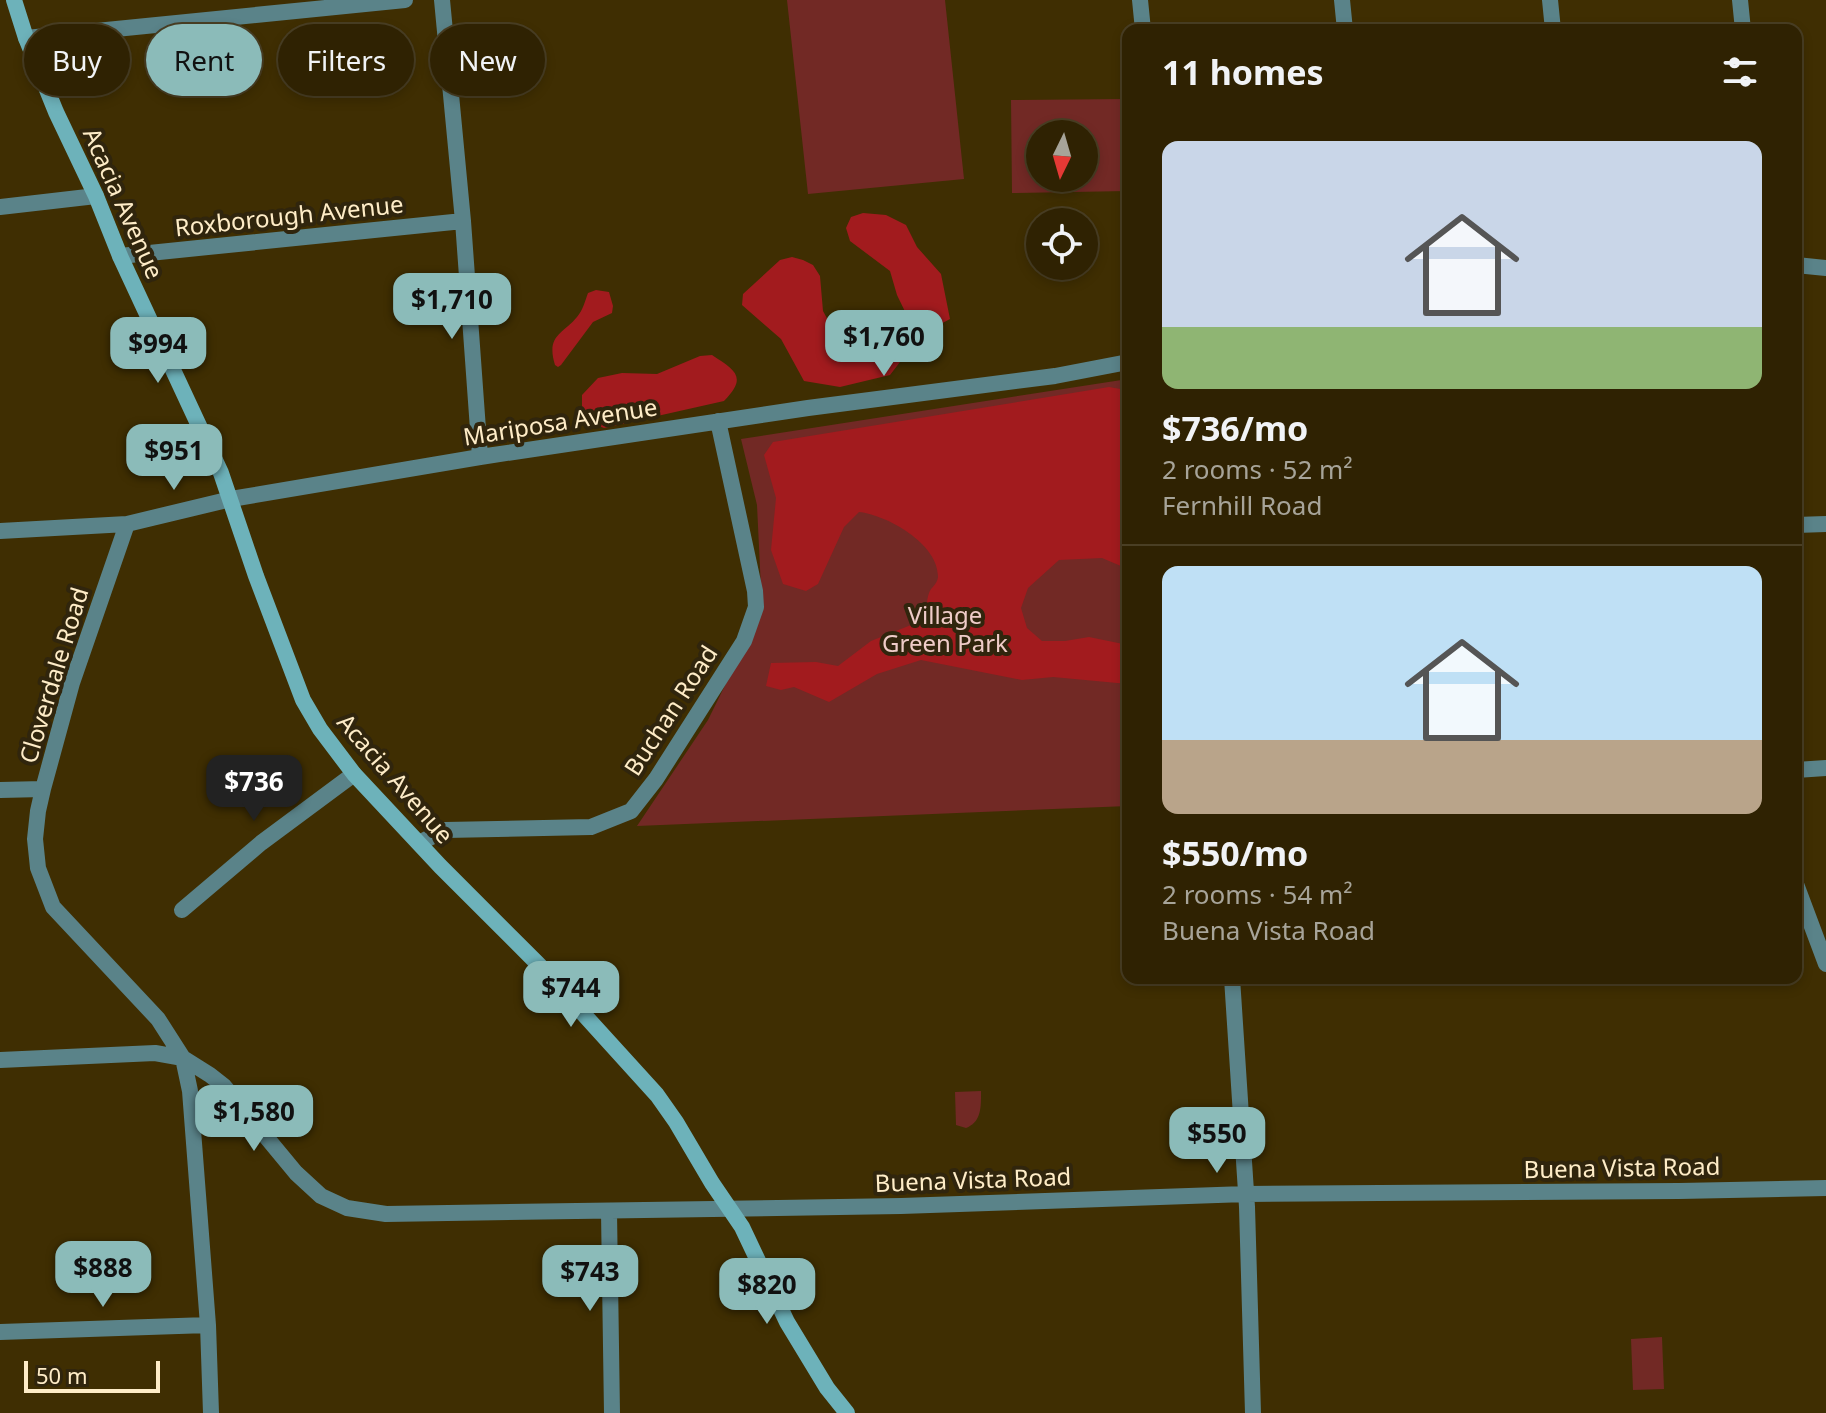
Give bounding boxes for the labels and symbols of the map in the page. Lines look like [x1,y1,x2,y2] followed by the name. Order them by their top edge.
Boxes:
[1026,120,1098,192] north arrow
[76,122,172,284] street label: Acacia Avenue
[173,187,405,243] street label: Roxborough Avenue
[387,273,517,341] pin: $1,710
[819,310,949,378] pin: $1,760
[111,317,205,385] pin: $994
[461,389,659,453] street label: Mariposa Avenue
[127,424,221,492] pin: $951
[11,583,95,767] street label: Cloverdale Road
[882,598,1008,659] park label: Village Green Park
[616,639,724,781] street label: Buchan Road
[330,706,462,850] street label: Acacia Avenue
[207,755,301,823] pin: $736
[524,961,618,1029] pin: $744
[189,1085,319,1153] pin: $1,580
[1170,1107,1264,1175] pin: $550
[1523,1149,1721,1185] street label: Buena Vista Road
[874,1159,1072,1199] street label: Buena Vista Road
[56,1241,150,1309] pin: $888
[543,1245,637,1313] pin: $743
[720,1258,814,1326] pin: $820
[24,1357,160,1393] scale bar

